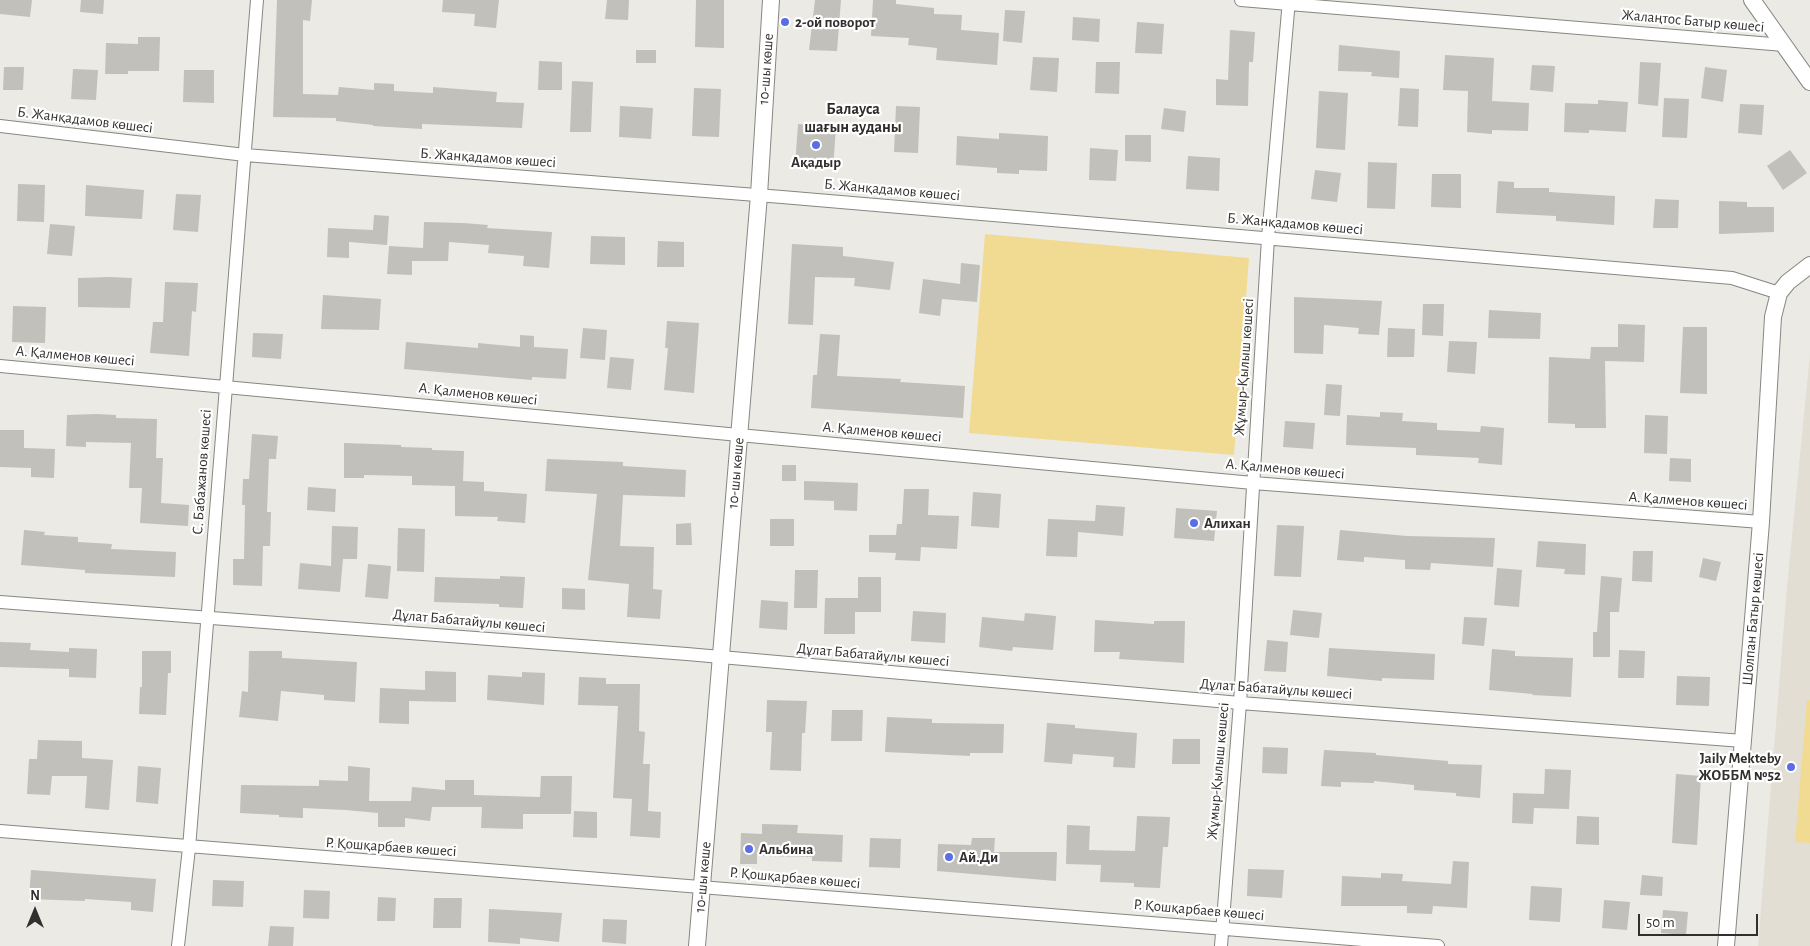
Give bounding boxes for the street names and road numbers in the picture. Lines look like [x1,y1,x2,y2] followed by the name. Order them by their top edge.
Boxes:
[1621,6,1765,36] street label: Жалаңтос Батыр көшесі
[755,33,777,105] street label: 10-шы көше
[16,103,154,137] street label: Б. Жанқадамов көшесі
[419,144,557,172] street label: Б. Жанқадамов көшесі
[823,175,961,205] street label: Б. Жанқадамов көшесі
[1226,209,1364,239] street label: Б. Жанқадамов көшесі
[1230,298,1258,436] street label: Жұмыр-Қылыш көшесі
[15,342,135,370] street label: А. Қалменов көшесі
[418,379,538,409] street label: А. Қалменов көшесі
[189,409,215,535] street label: С. Бабажанов көшесі
[822,418,942,446] street label: А. Қалменов көшесі
[724,437,748,509] street label: 10-шы көше
[1225,455,1345,483] street label: А. Қалменов көшесі
[1628,488,1748,514] street label: А. Қалменов көшесі
[1738,552,1768,686] street label: Шолпан Батыр көшесі
[392,605,546,637] street label: Дұлат Бабатайұлы көшесі
[796,639,950,671] street label: Дұлат Бабатайұлы көшесі
[1199,675,1353,703] street label: Дұлат Бабатайұлы көшесі
[1203,702,1233,840] street label: Жұмыр-Қылыш көшесі
[325,833,457,861] street label: Р. Қошқарбаев көшесі
[691,841,715,913] street label: 10-шы көше
[729,863,861,893] street label: Р. Қошқарбаев көшесі
[1133,895,1265,925] street label: Р. Қошқарбаев көшесі

